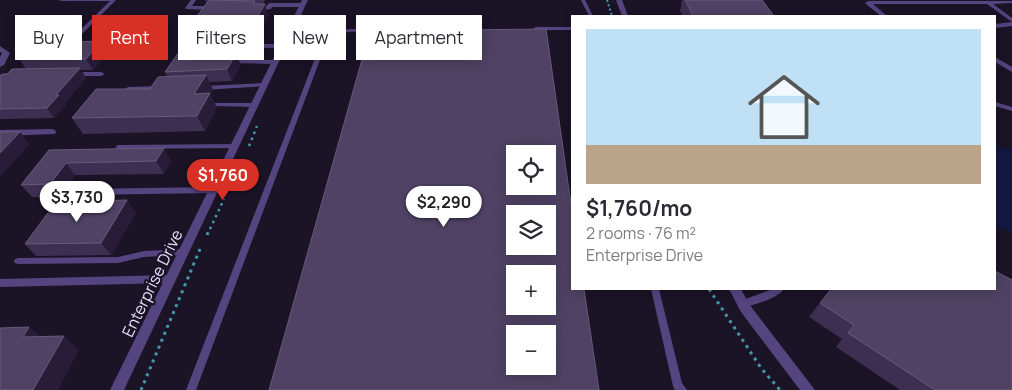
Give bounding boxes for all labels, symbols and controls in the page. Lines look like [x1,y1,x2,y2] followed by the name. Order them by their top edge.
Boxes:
[15,15,82,60] chip: Buy
[92,15,168,60] chip: Rent
[178,15,264,60] chip: Filters
[274,15,346,60] chip: New
[356,15,482,60] chip: Apartment
[739,62,829,152] icon: home
[506,145,556,375] map controls
[506,145,556,195] button: locate
[182,158,264,201] pin: $1,760
[198,164,248,186] text: $1,760
[36,180,118,223] pin: $3,730
[51,186,103,208] text: $3,730
[403,186,485,228] pin: $2,290
[417,191,471,213] text: $2,290
[586,194,692,222] text: $1,760/mo
[506,205,556,255] button: layers
[586,222,696,244] text: 2 rooms · 76 m²
[116,226,188,340] street label: Enterprise Drive
[586,244,703,266] text: Enterprise Drive
[506,265,556,315] button: +
[506,325,556,375] button: −

